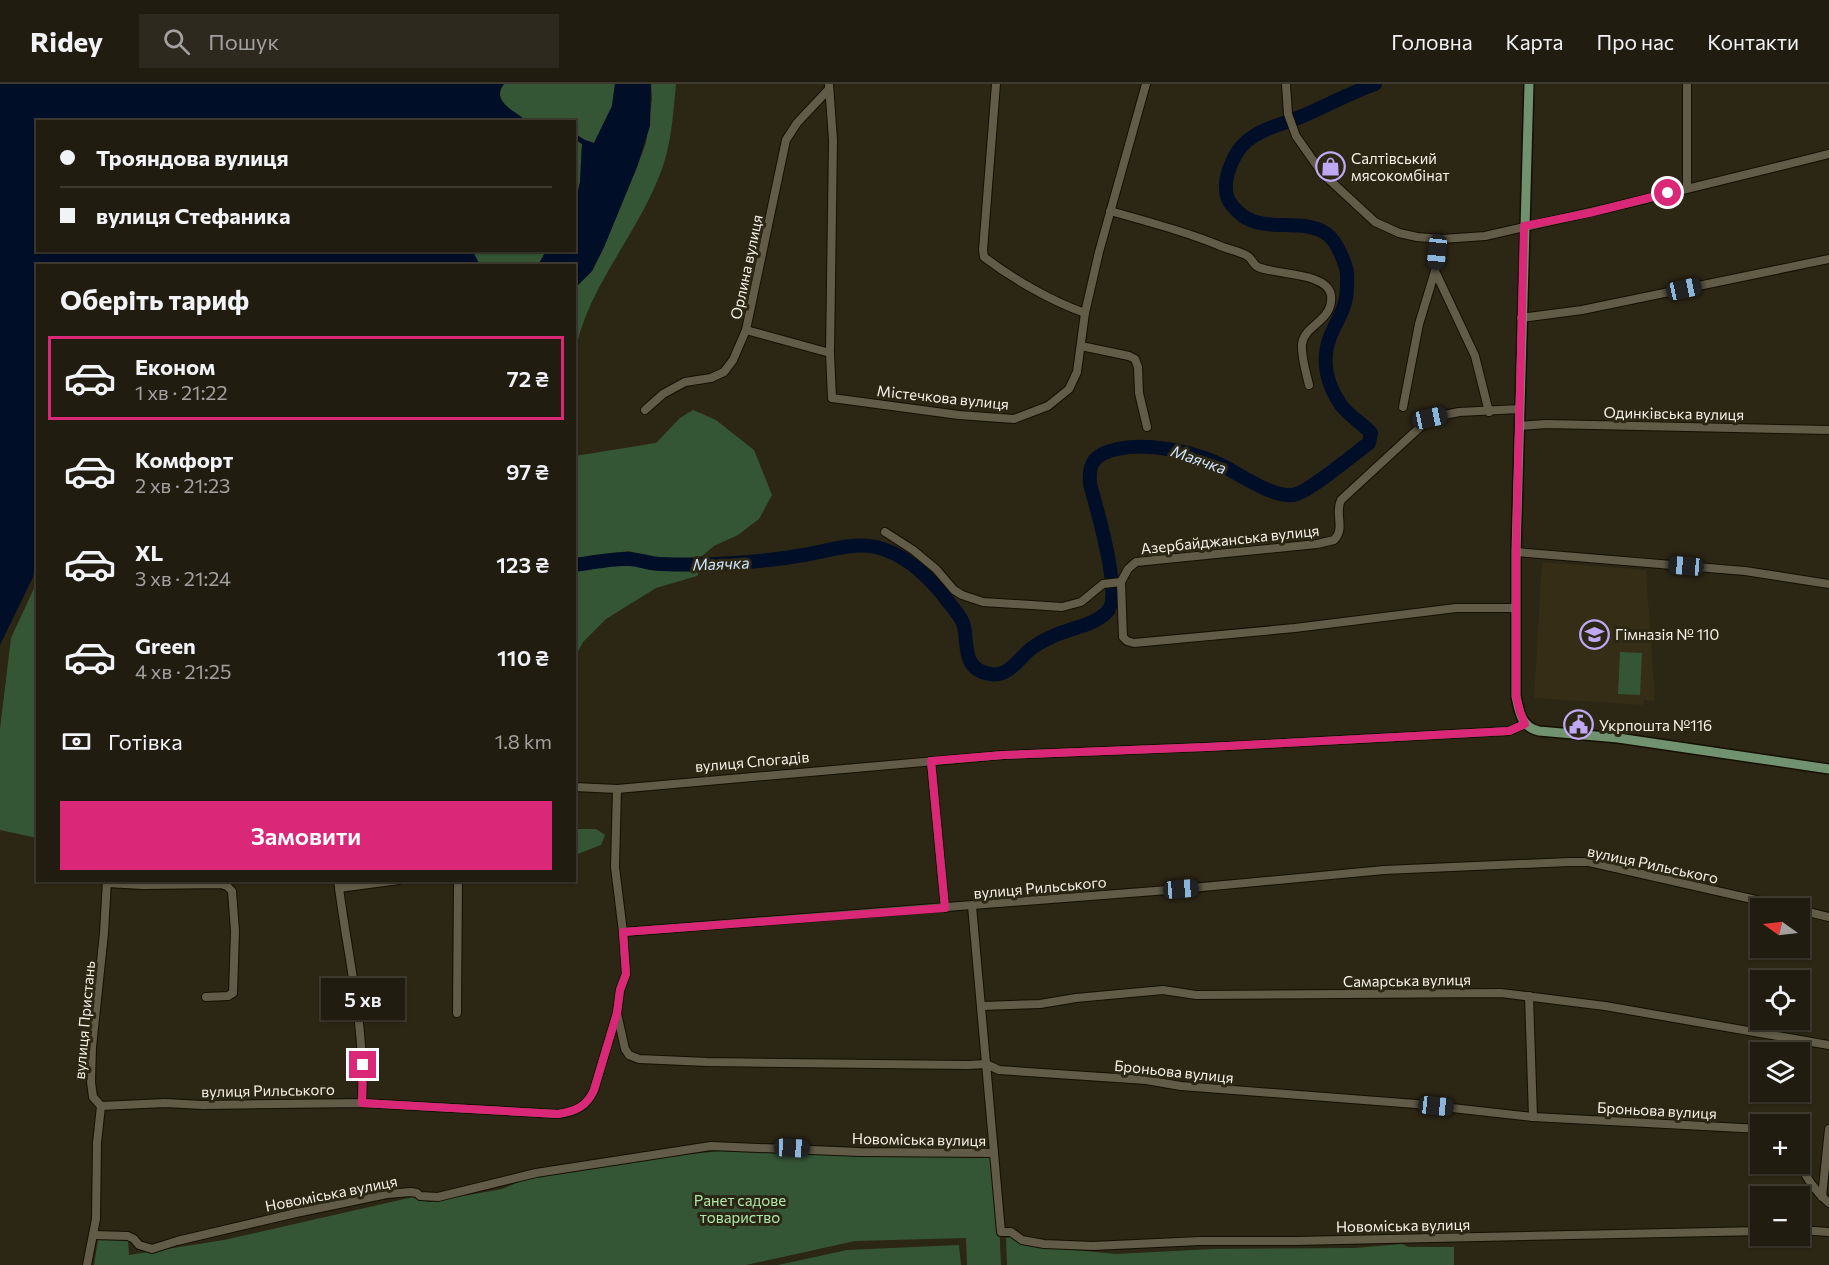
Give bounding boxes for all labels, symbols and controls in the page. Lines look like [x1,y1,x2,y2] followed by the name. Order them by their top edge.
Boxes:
[139,14,559,68] search box
[30,24,103,58] text: Ridey
[160,25,193,58] icon: search
[208,28,279,55] text: Пошук
[1391,29,1473,54] text: Головна
[1506,29,1563,54] text: Карта
[1596,29,1674,54] text: Про нас
[1707,29,1799,54] text: Контакти
[96,144,289,171] text: Трояндова вулиця
[1351,149,1450,184] place label: Салтівський мясокомбінат
[1314,151,1346,183] shop icon: Салтівський мясокомбінат
[1654,179,1681,206] route start
[96,202,290,229] text: вулиця Стефаника
[726,213,766,321] street label: Орлина вулиця
[1426,233,1448,271] car
[1665,276,1703,302] car
[60,283,249,316] text: Оберіть тариф
[63,351,117,405] icon: car
[135,353,215,380] text: Економ
[507,365,549,392] text: 72 ₴
[135,380,228,404] text: 1 хв · 21:22
[876,381,1010,413] street label: Містечкова вулиця
[1604,403,1744,423] street label: Одинківська вулиця
[1411,405,1449,431] car
[1169,441,1229,477] water label: Маячка
[63,444,117,498] icon: car
[135,446,233,473] text: Комфорт
[506,458,549,485] text: 97 ₴
[135,473,230,497] text: 2 хв · 21:23
[1140,521,1320,557] street label: Азербайджанська вулиця
[63,537,117,591] icon: car
[135,539,163,566] text: XL
[496,551,549,578] text: 123 ₴
[692,553,750,573] water label: Маячка
[1667,555,1705,577] car
[135,566,231,590] text: 3 хв · 21:24
[1578,618,1610,650] school or university icon: Гімназія № 110
[1615,625,1719,643] place label: Гімназія № 110
[63,630,117,684] icon: car
[135,632,196,659] text: Green
[497,644,549,671] text: 110 ₴
[135,659,231,683] text: 4 хв · 21:25
[1562,709,1594,741] public building icon: Укрпошта №116
[1599,716,1712,734] place label: Укрпошта №116
[60,725,93,758] icon: cash
[108,728,183,755] text: Готівка
[495,729,552,753] text: 1.8 km
[694,747,810,775] street label: вулиця Спогадів
[60,801,552,870] button: Замовити
[1586,841,1720,887] street label: вулиця Рильського
[973,872,1107,902] street label: вулиця Рильського
[1162,878,1200,900] car
[1750,898,1810,958] north arrow
[1750,898,1810,1246] map controls
[70,960,98,1080] street label: вулиця Пристань
[1343,970,1471,990] street label: Самарська вулиця
[1750,970,1810,1030] button: locate
[321,978,405,1020] callout: 5 хв
[344,987,382,1011] text: 5 хв
[1750,1042,1810,1102] button: layers
[349,1051,376,1078] route end
[1113,1056,1235,1086] street label: Броньова вулиця
[201,1080,335,1100] street label: вулиця Рильського
[1417,1095,1455,1117] car
[1597,1098,1717,1122] street label: Броньова вулиця
[1750,1114,1810,1174] button: +
[852,1129,986,1149] street label: Новоміська вулиця
[774,1138,810,1158] car
[263,1171,399,1215] street label: Новоміська вулиця
[1750,1186,1810,1246] button: −
[694,1191,786,1226] park label: Ранет садове товариство
[1336,1215,1470,1235] street label: Новоміська вулиця

